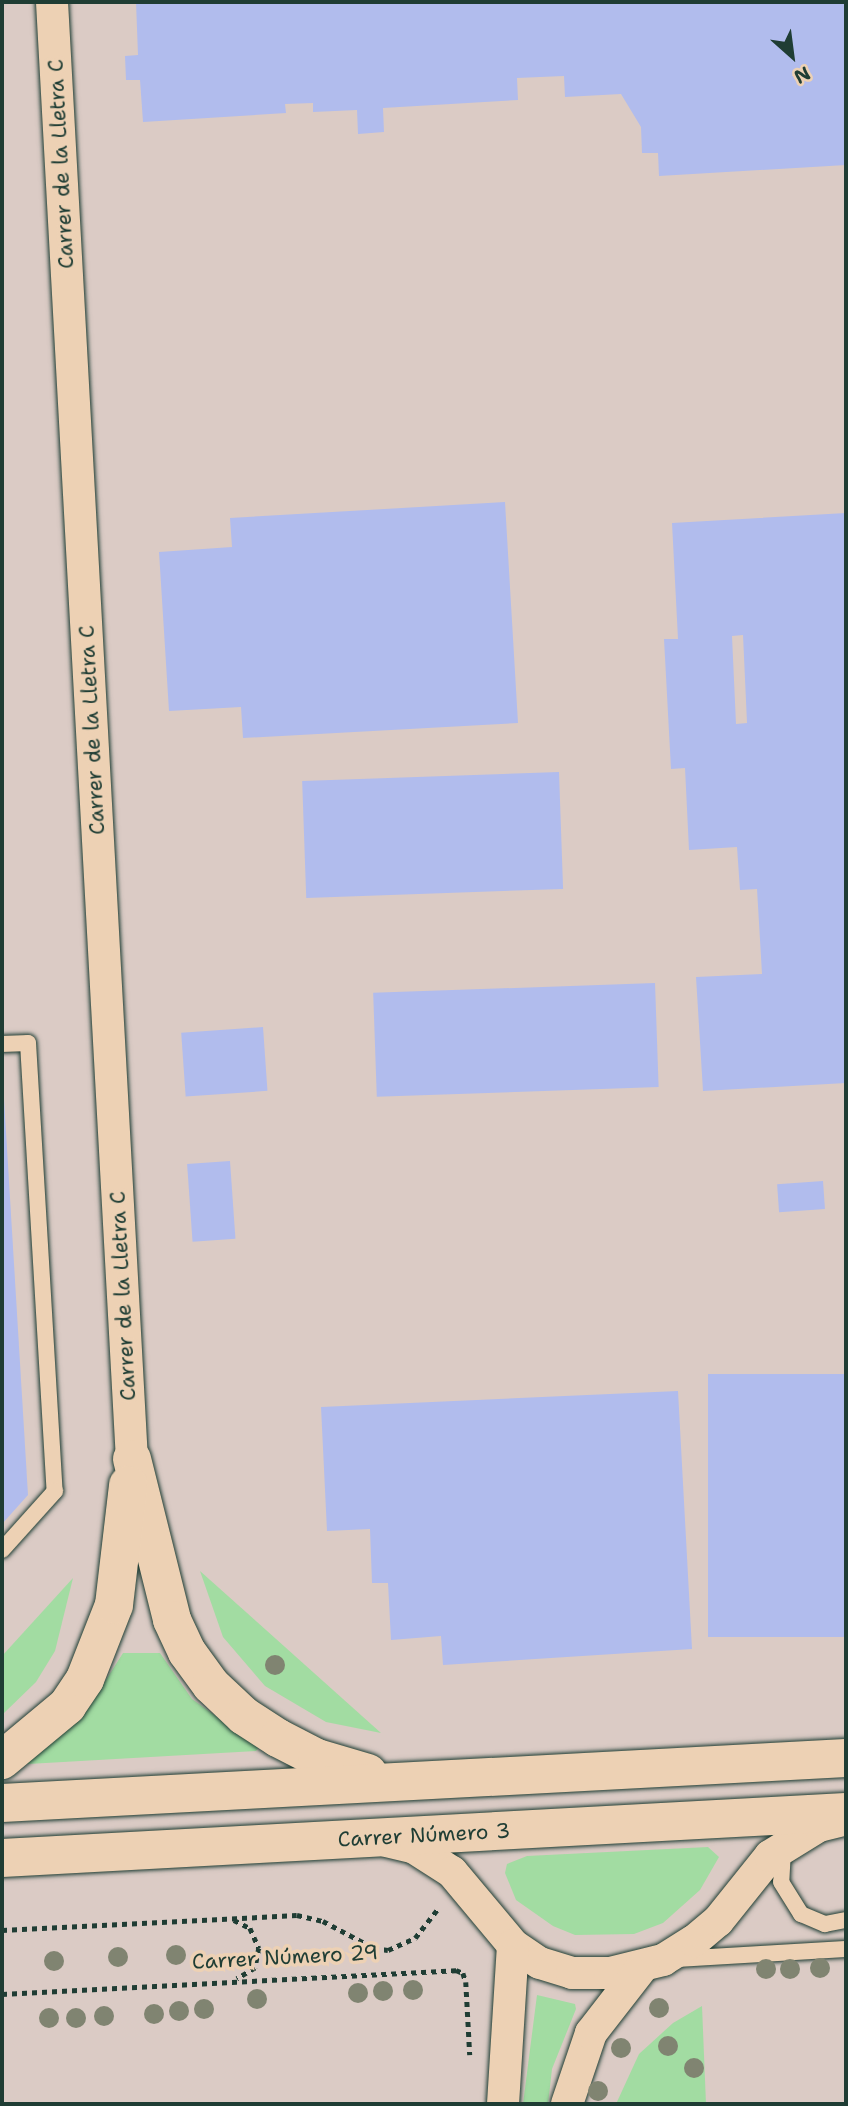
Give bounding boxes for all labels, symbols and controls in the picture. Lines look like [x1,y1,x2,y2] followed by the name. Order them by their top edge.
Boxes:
[757,21,827,91] north arrow
[43,59,79,269] street label: Carrer de la Lletra C
[790,60,815,90] text: N
[74,625,110,835] street label: Carrer de la Lletra C
[105,1191,141,1401] street label: Carrer de la Lletra C
[337,1818,511,1852] street label: Carrer Número 3
[191,1940,379,1974] street label: Carrer Número 29

